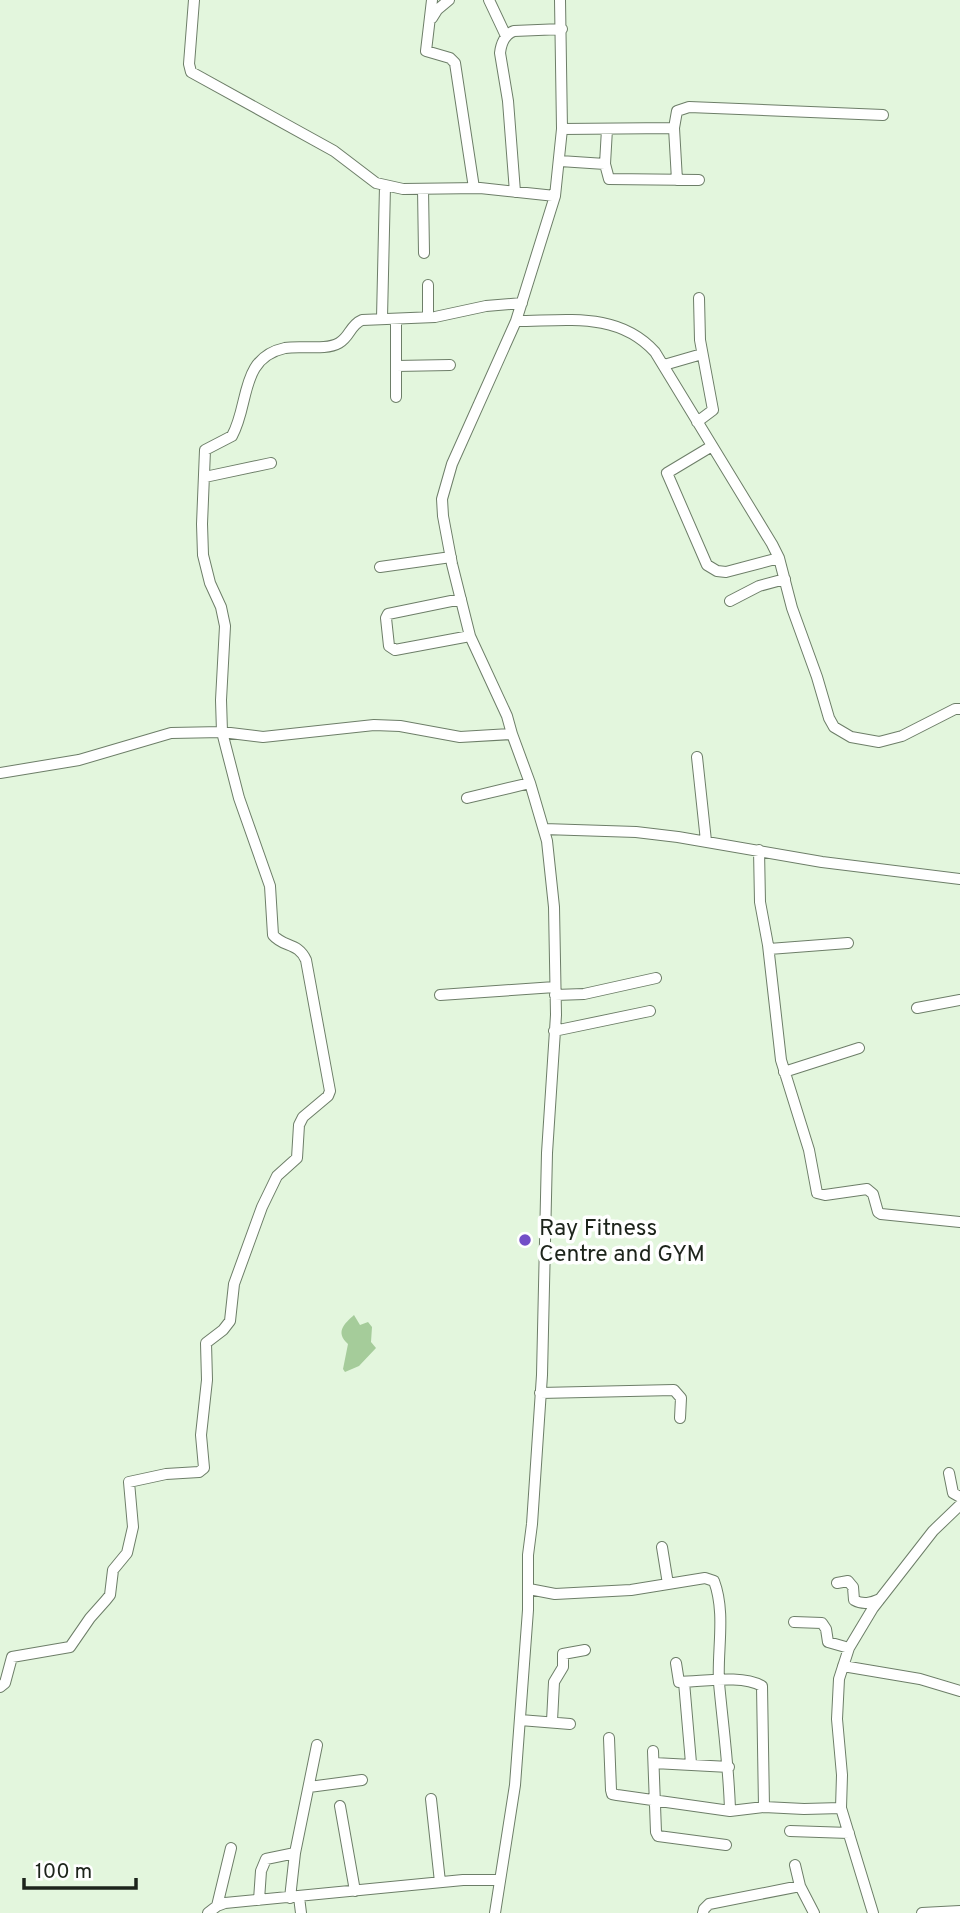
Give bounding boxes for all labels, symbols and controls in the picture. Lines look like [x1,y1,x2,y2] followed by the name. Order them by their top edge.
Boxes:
[539,1215,705,1270] place label: Ray Fitness Centre and GYM
[517,1232,533,1248] marker: Ray Fitness Centre and GYM
[24,1846,136,1890] scale bar
[35,1859,92,1886] text: 100 m

